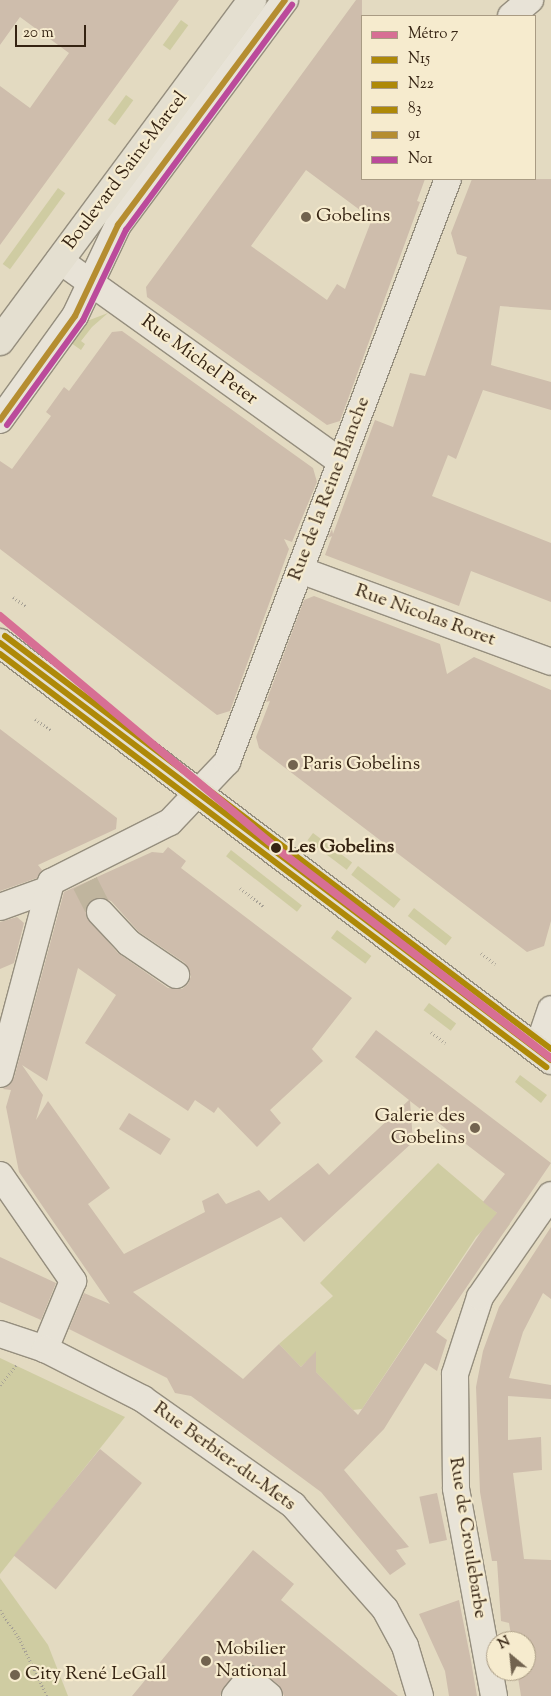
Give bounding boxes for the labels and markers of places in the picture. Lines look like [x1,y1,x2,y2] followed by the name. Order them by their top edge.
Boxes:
[316,206,390,228] place label: Gobelins
[300,211,312,223] marker: Gobelins
[303,754,420,776] place label: Paris Gobelins
[287,759,299,771] marker: Paris Gobelins
[288,837,394,859] place label: Les Gobelins
[267,839,285,857] marker: Les Gobelins
[375,1106,465,1150] place label: Galerie des Gobelins
[469,1122,481,1134] marker: Galerie des Gobelins
[216,1639,287,1683] place label: Mobilier National
[200,1655,212,1667] marker: Mobilier National
[25,1664,166,1686] place label: City René LeGall
[9,1669,21,1681] marker: City René LeGall

